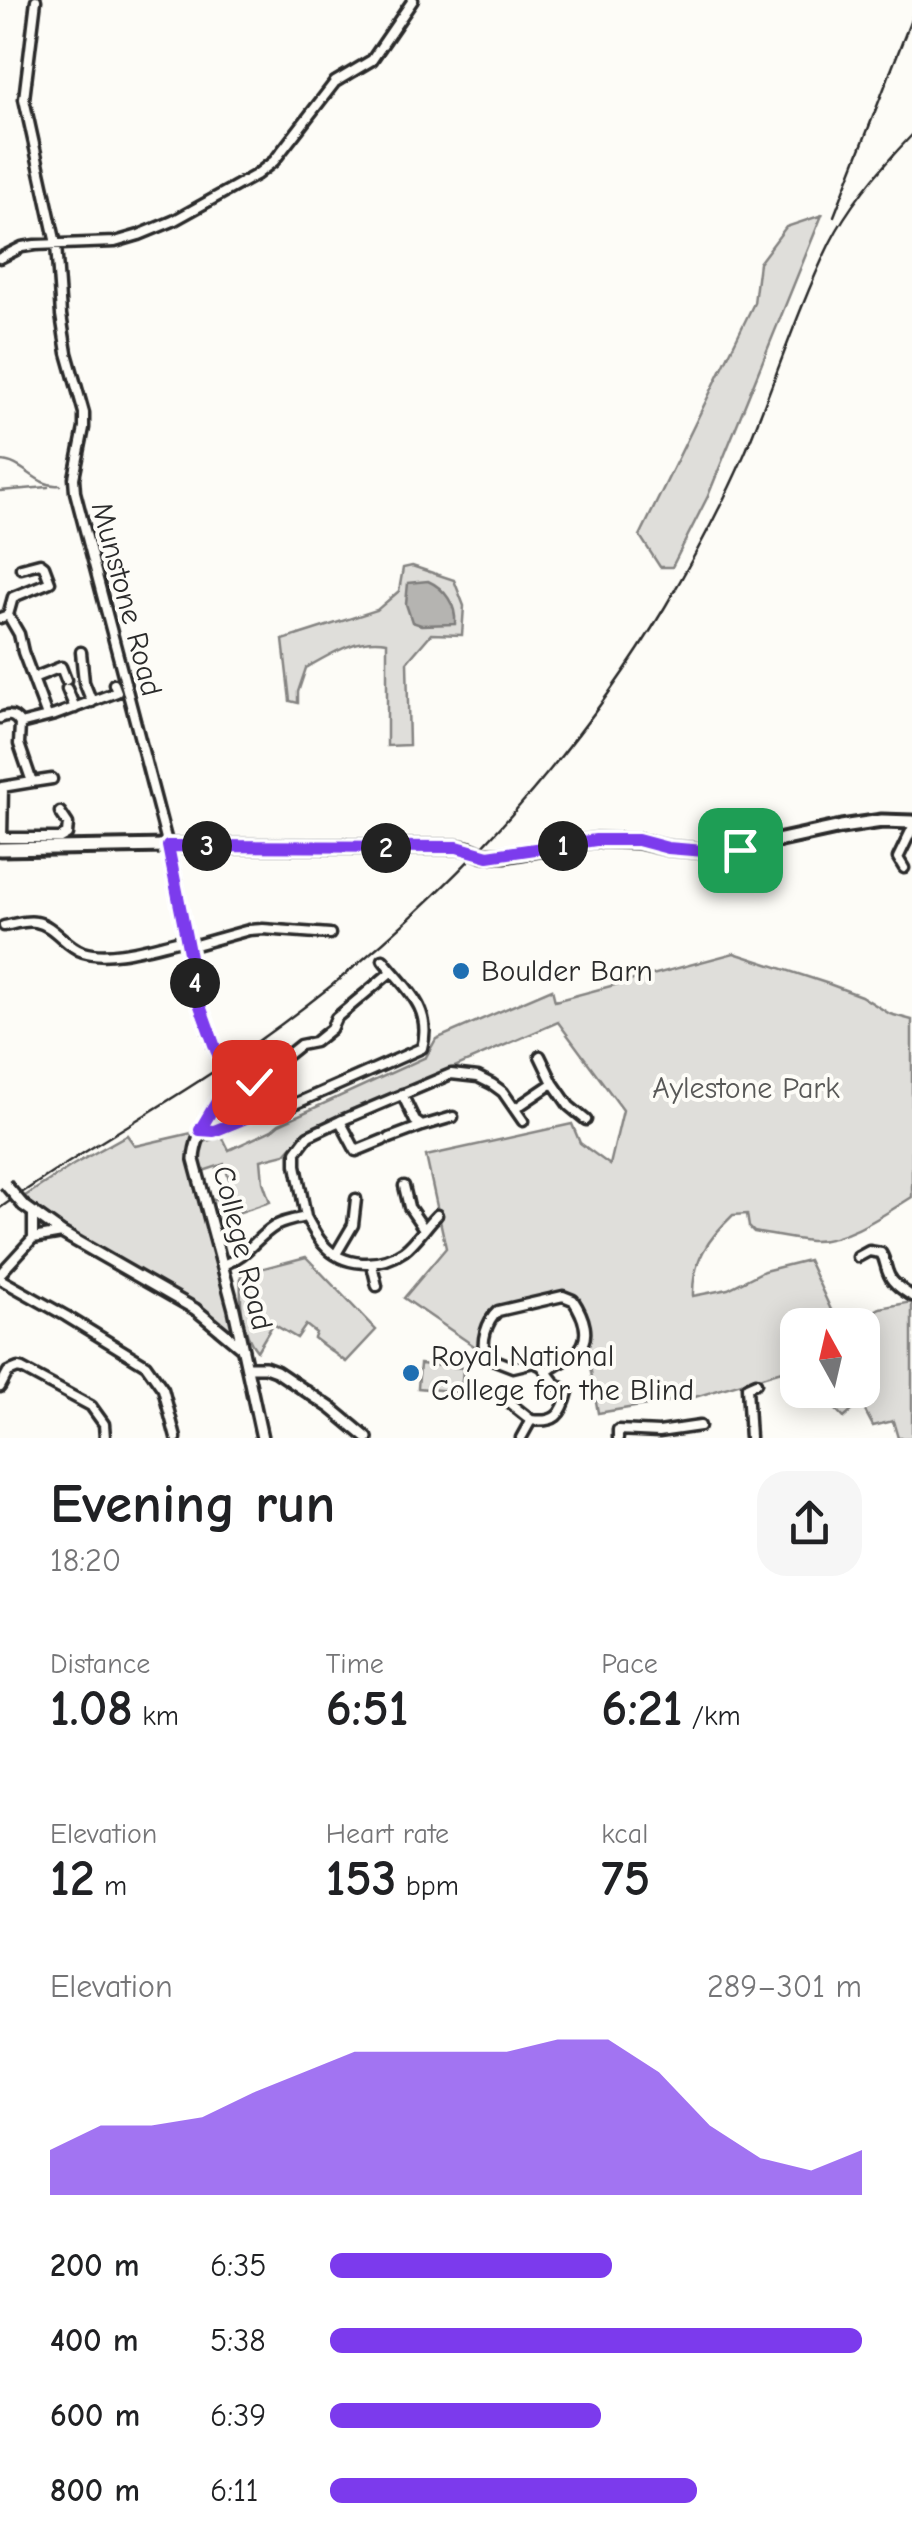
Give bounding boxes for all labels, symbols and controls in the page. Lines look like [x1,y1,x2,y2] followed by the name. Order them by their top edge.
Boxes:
[84,498,169,700] street label: Munstone Road
[698,808,783,893] pin
[182,821,232,871] pin: 3
[538,821,588,871] pin: 1
[361,823,411,873] pin: 2
[713,823,768,878] icon: arrive
[200,830,214,862] text: 3
[557,830,569,862] text: 1
[379,832,393,864] text: 2
[481,954,653,989] place label: Boulder Barn
[170,958,220,1008] pin: 4
[450,960,472,982] marker: Boulder Barn
[188,967,202,999] text: 4
[212,1040,297,1125] pin
[227,1055,282,1110] icon: check
[652,1071,840,1106] park label: Aylestone Park
[205,1162,280,1334] street label: College Road
[780,1308,880,1408] north arrow
[780,1308,880,1408] map controls
[431,1339,694,1408] place label: Royal National College for the Blind
[400,1362,422,1384] marker: Royal National College for the Blind
[757,1471,862,1576] button: share
[50,1472,335,1536] text: Evening run
[50,1542,121,1579] text: 18:20
[50,1648,150,1680] text: Distance
[326,1648,384,1680] text: Time
[601,1648,658,1680] text: Pace
[50,1680,133,1738] text: 1.08
[326,1680,408,1738] text: 6:51
[601,1680,682,1738] text: 6:21
[133,1700,179,1732] text: km
[682,1700,741,1732] text: /km
[50,1818,157,1850] text: Elevation
[326,1818,449,1850] text: Heart rate
[601,1818,648,1850] text: kcal
[50,1850,95,1908] text: 12
[326,1850,397,1908] text: 153
[601,1850,650,1908] text: 75
[95,1870,127,1902] text: m
[397,1870,459,1902] text: bpm
[50,1968,173,2005] text: Elevation
[707,1968,862,2005] text: 289–301 m
[50,2247,139,2284] text: 200 m
[210,2247,267,2284] text: 6:35
[50,2322,138,2359] text: 400 m
[210,2322,266,2359] text: 5:38
[50,2397,140,2434] text: 600 m
[210,2397,266,2434] text: 6:39
[50,2472,140,2509] text: 800 m
[210,2472,258,2509] text: 6:11

